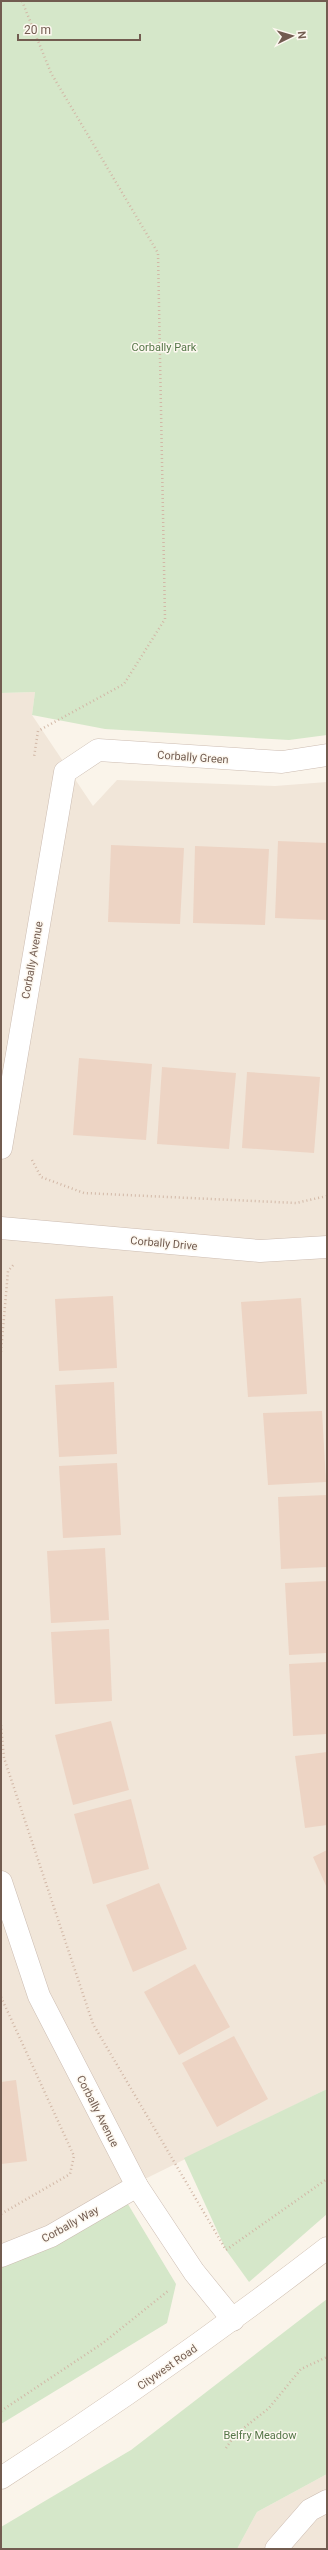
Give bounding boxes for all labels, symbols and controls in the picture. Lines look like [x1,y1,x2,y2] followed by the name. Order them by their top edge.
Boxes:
[18,16,140,42] scale bar
[272,16,312,56] north arrow
[24,23,51,37] text: 20 m
[295,31,308,40] text: N
[132,341,197,354] park label: Corbally Park
[157,749,229,766] street label: Corbally Green
[19,920,46,1000] street label: Corbally Avenue
[130,1234,198,1253] street label: Corbally Drive
[74,2073,121,2149] street label: Corbally Avenue
[39,2203,102,2245] street label: Corbally Way
[135,2342,200,2393] street label: Citywest Road
[223,2429,297,2442] park label: Belfry Meadow

